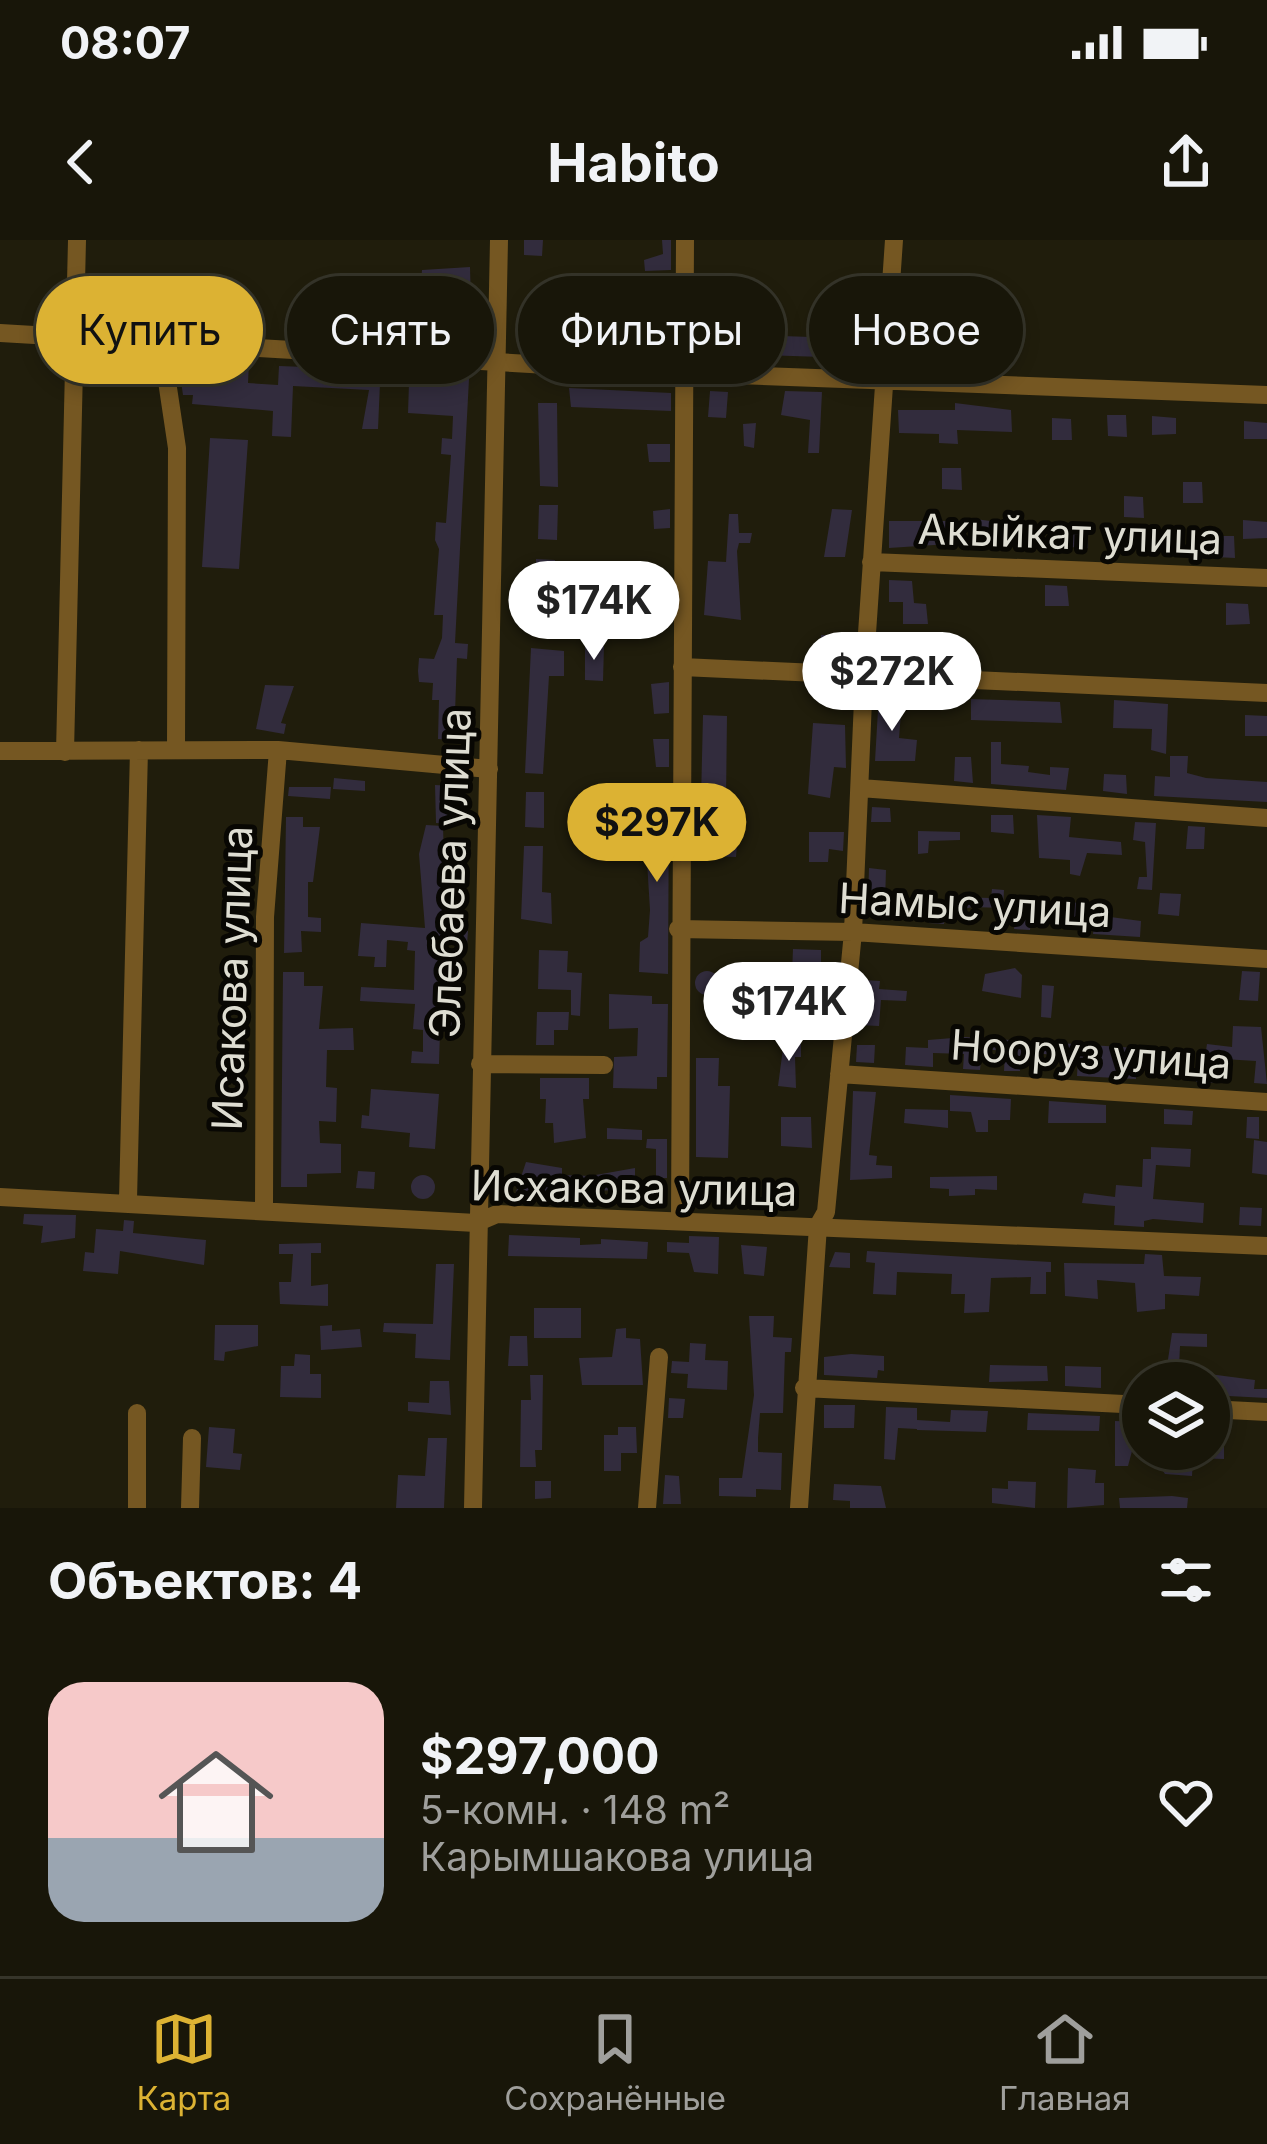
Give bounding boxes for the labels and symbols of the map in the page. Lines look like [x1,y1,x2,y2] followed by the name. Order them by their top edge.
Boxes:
[917,503,1223,564] street label: Акыйкат улица
[510,561,678,663] pin: $174K
[808,632,976,734] pin: $272K
[418,707,481,1039] street label: Элебаева улица
[573,783,741,885] pin: $297K
[201,825,262,1131] street label: Исакова улица
[837,872,1113,937] street label: Намыс улица
[705,962,873,1064] pin: $174K
[949,1018,1233,1089] street label: Нооруз улица
[470,1159,798,1216] street label: Исхакова улица

